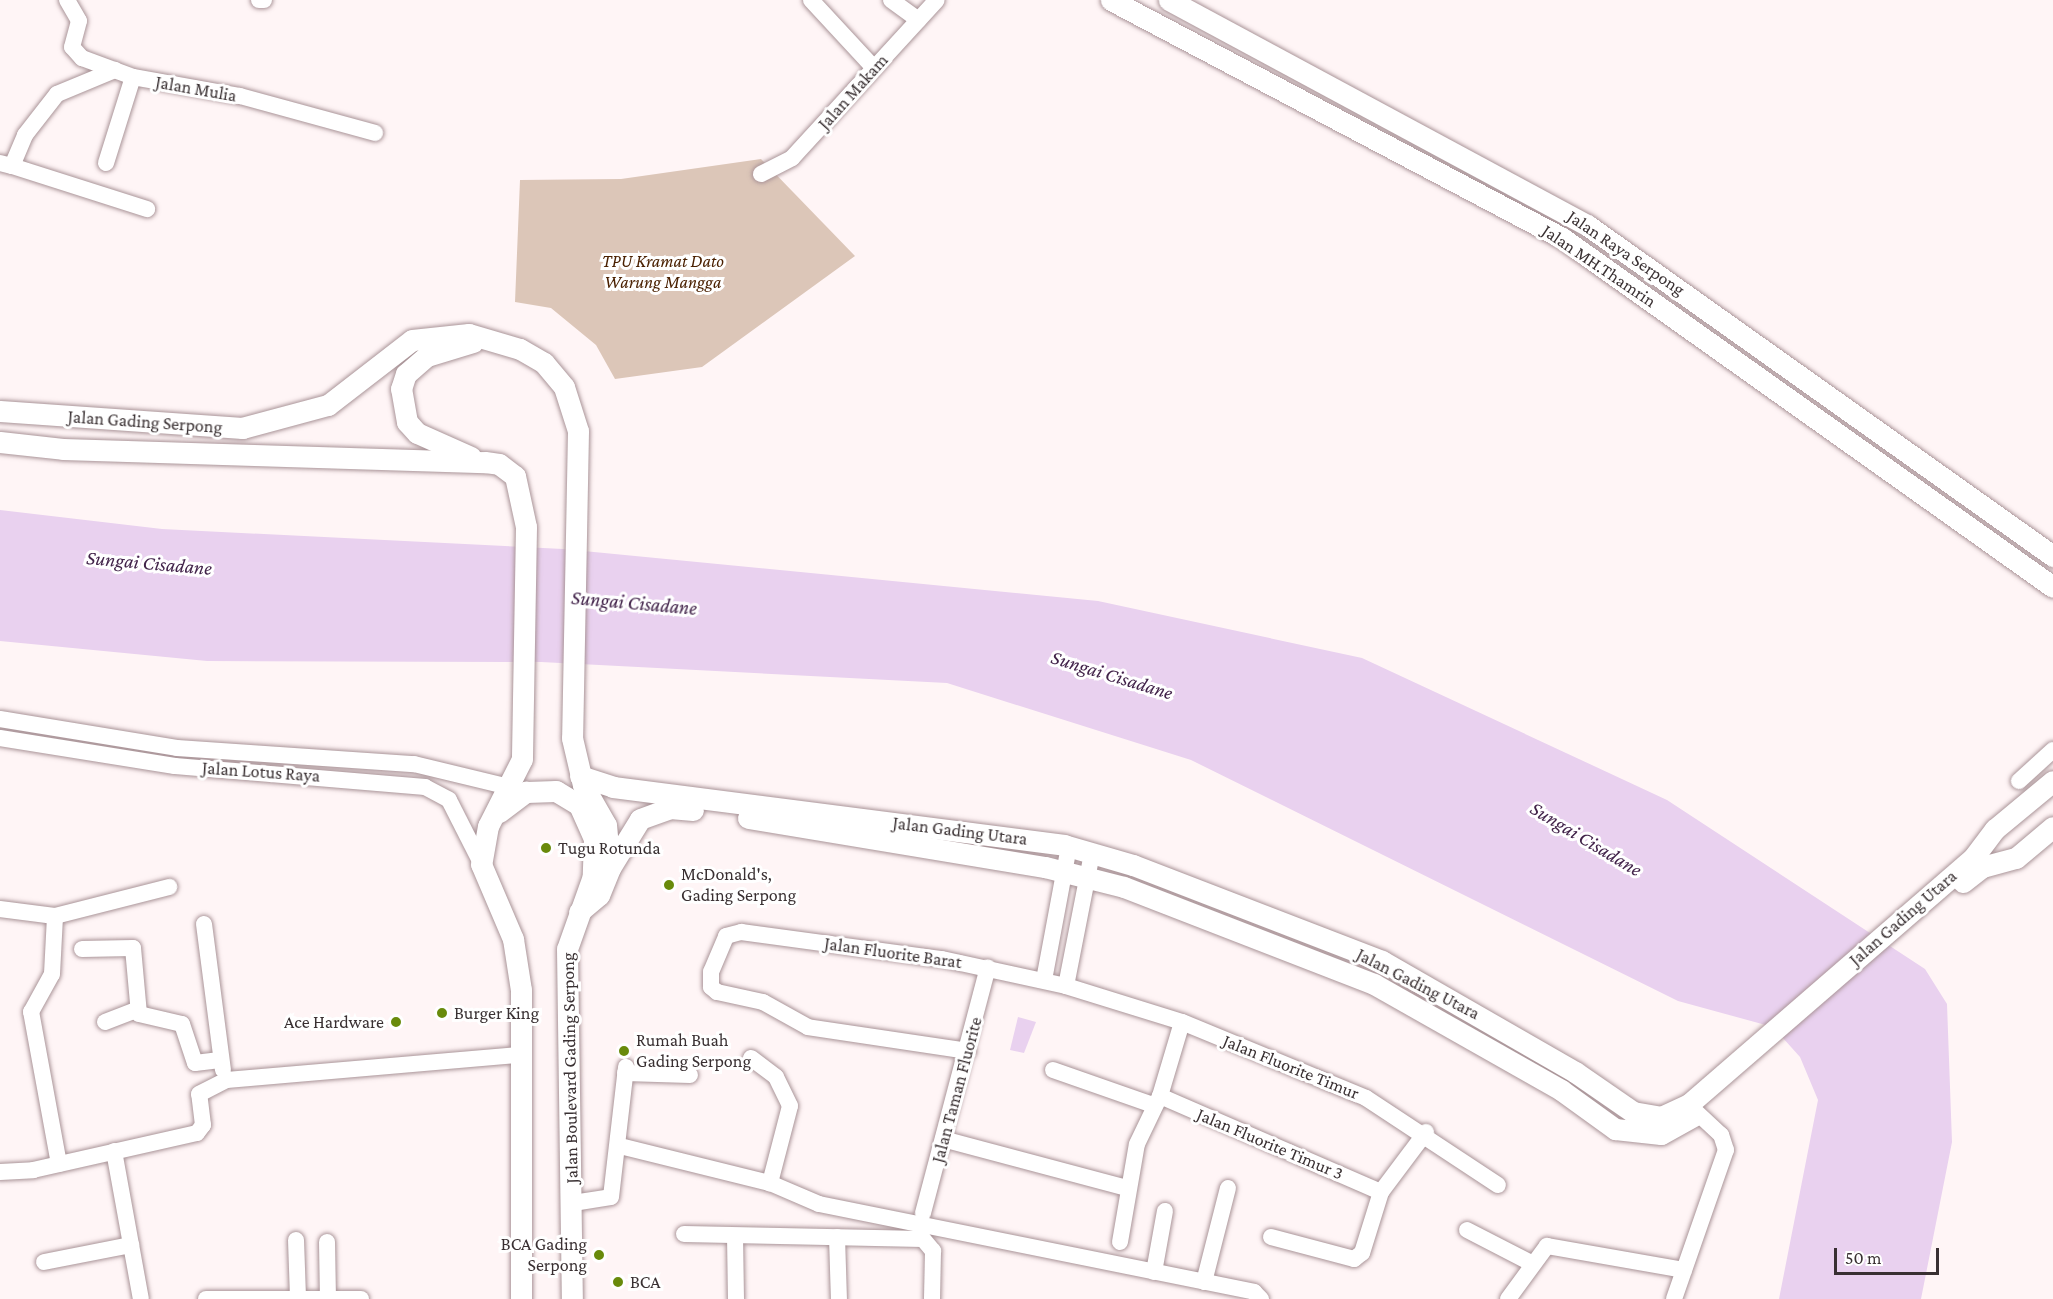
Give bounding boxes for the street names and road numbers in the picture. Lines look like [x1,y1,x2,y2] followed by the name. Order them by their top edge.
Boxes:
[813,50,893,134] street label: Jalan Makam
[154,71,238,107] street label: Jalan Mulia
[1563,206,1689,300] street label: Jalan Raya Serpong
[1538,220,1660,312] street label: Jalan MH.Thamrin
[67,406,223,438] street label: Jalan Gading Serpong
[201,757,321,787] street label: Jalan Lotus Raya
[891,812,1029,850] street label: Jalan Gading Utara
[1845,865,1961,971] street label: Jalan Gading Utara
[823,933,963,973] street label: Jalan Fluorite Barat
[1353,944,1483,1024] street label: Jalan Gading Utara
[557,952,583,1184] street label: Jalan Boulevard Gading Serpong
[927,1015,987,1165] street label: Jalan Taman Fluorite
[1220,1030,1362,1104] street label: Jalan Fluorite Timur
[1194,1103,1346,1185] street label: Jalan Fluorite Timur 3

